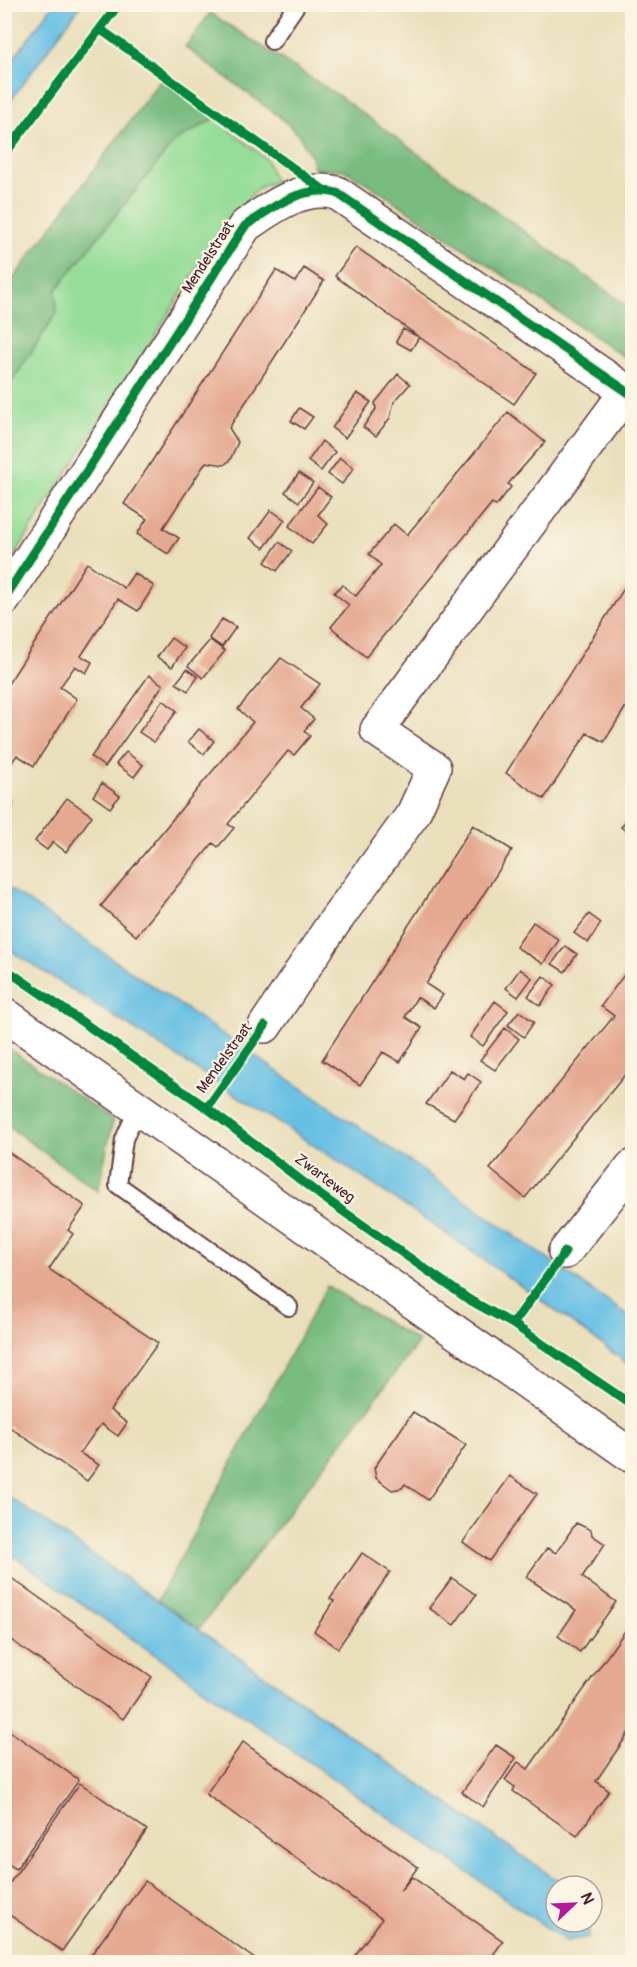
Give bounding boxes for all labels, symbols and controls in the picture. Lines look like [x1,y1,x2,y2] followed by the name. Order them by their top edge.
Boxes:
[178,217,239,297] street label: Mendelstraat
[192,1019,257,1097] street label: Mendelstraat
[291,1150,359,1207] street label: Zwarteweg
[544,1874,604,1934] north arrow
[576,1890,598,1908] text: N

